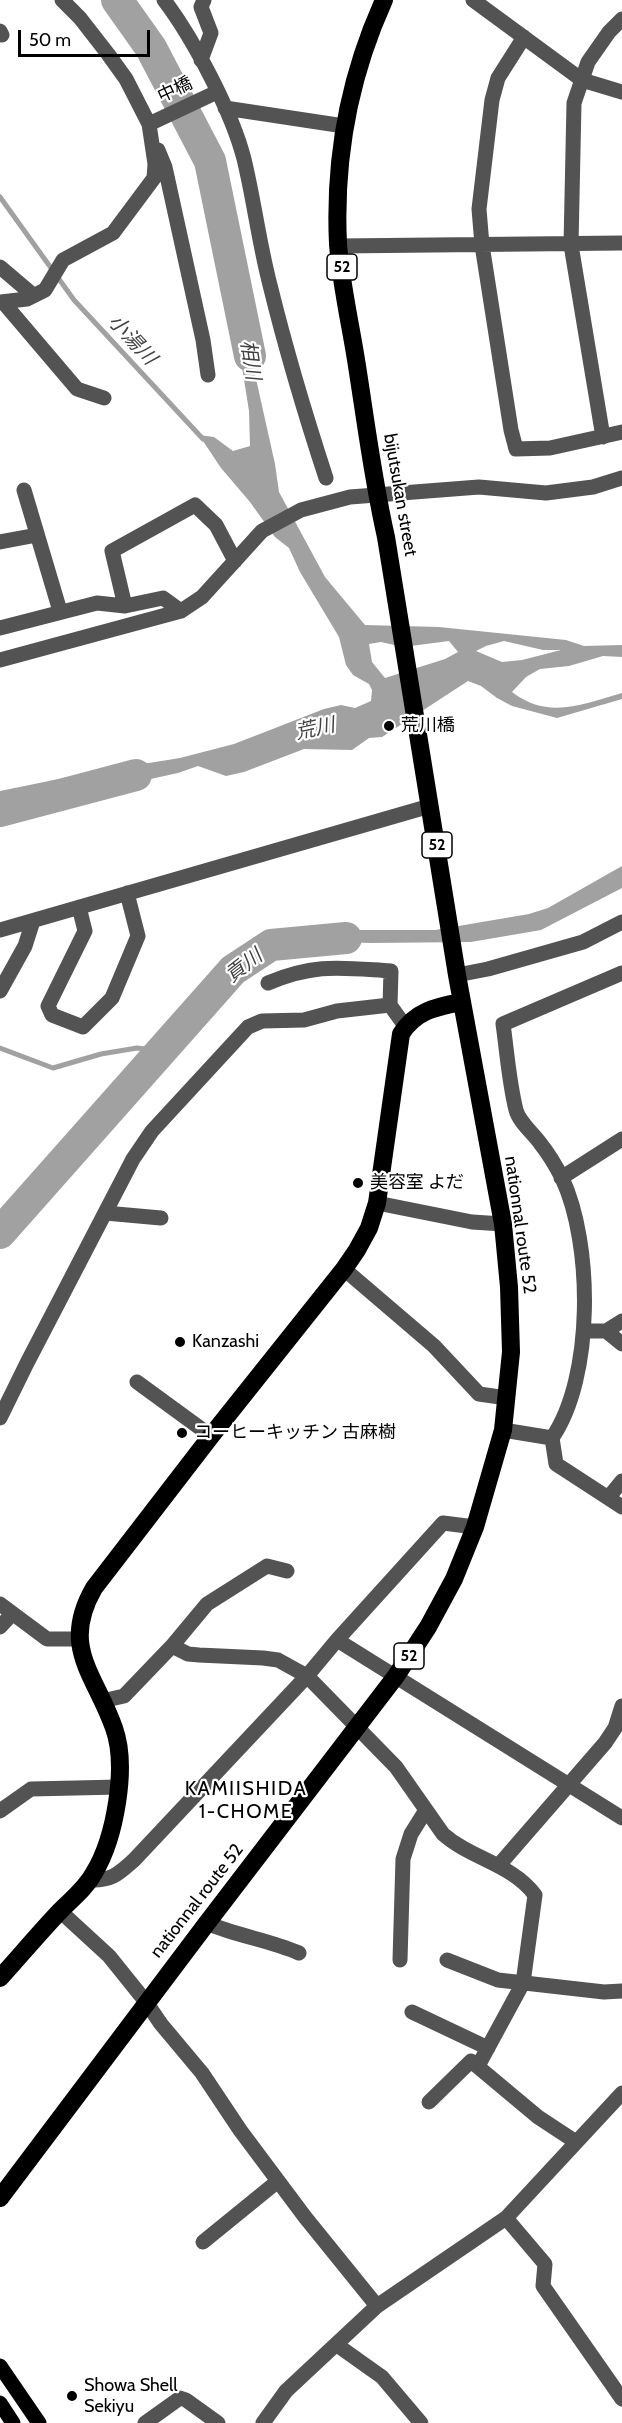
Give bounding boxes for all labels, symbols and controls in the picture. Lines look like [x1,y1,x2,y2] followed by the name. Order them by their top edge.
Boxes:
[21,18,153,56] scale bar
[29,29,71,51] text: 50 m
[154,73,196,107] street label: 中橋
[327,254,357,280] road number: 52
[103,310,161,370] water label: 小湯川
[235,338,265,382] water label: 相川
[379,432,421,558] street label: bijutsukan street
[293,713,337,745] water label: 荒川
[401,715,455,737] place label: 荒川橋
[382,719,396,733] marker: 荒川橋
[422,832,452,858] road number: 52
[221,944,267,988] water label: 貢川
[500,1155,540,1295] street label: nationnal route 52
[370,1172,464,1194] place label: 美容室 よだ
[351,1176,365,1190] marker: 美容室 よだ
[192,1331,259,1353] place label: Kanzashi
[173,1335,187,1349] marker: Kanzashi
[194,1422,396,1444] place label: コーヒーキッチン 古麻樹
[175,1426,189,1440] marker: コーヒーキッチン 古麻樹
[394,1643,424,1669] road number: 52
[185,1777,307,1824] district label: KAMIISHIDA 1-CHOME
[146,1840,248,1962] street label: nationnal route 52
[84,2375,178,2418] place label: Showa Shell Sekiyu
[65,2389,79,2403] marker: Showa Shell Sekiyu

